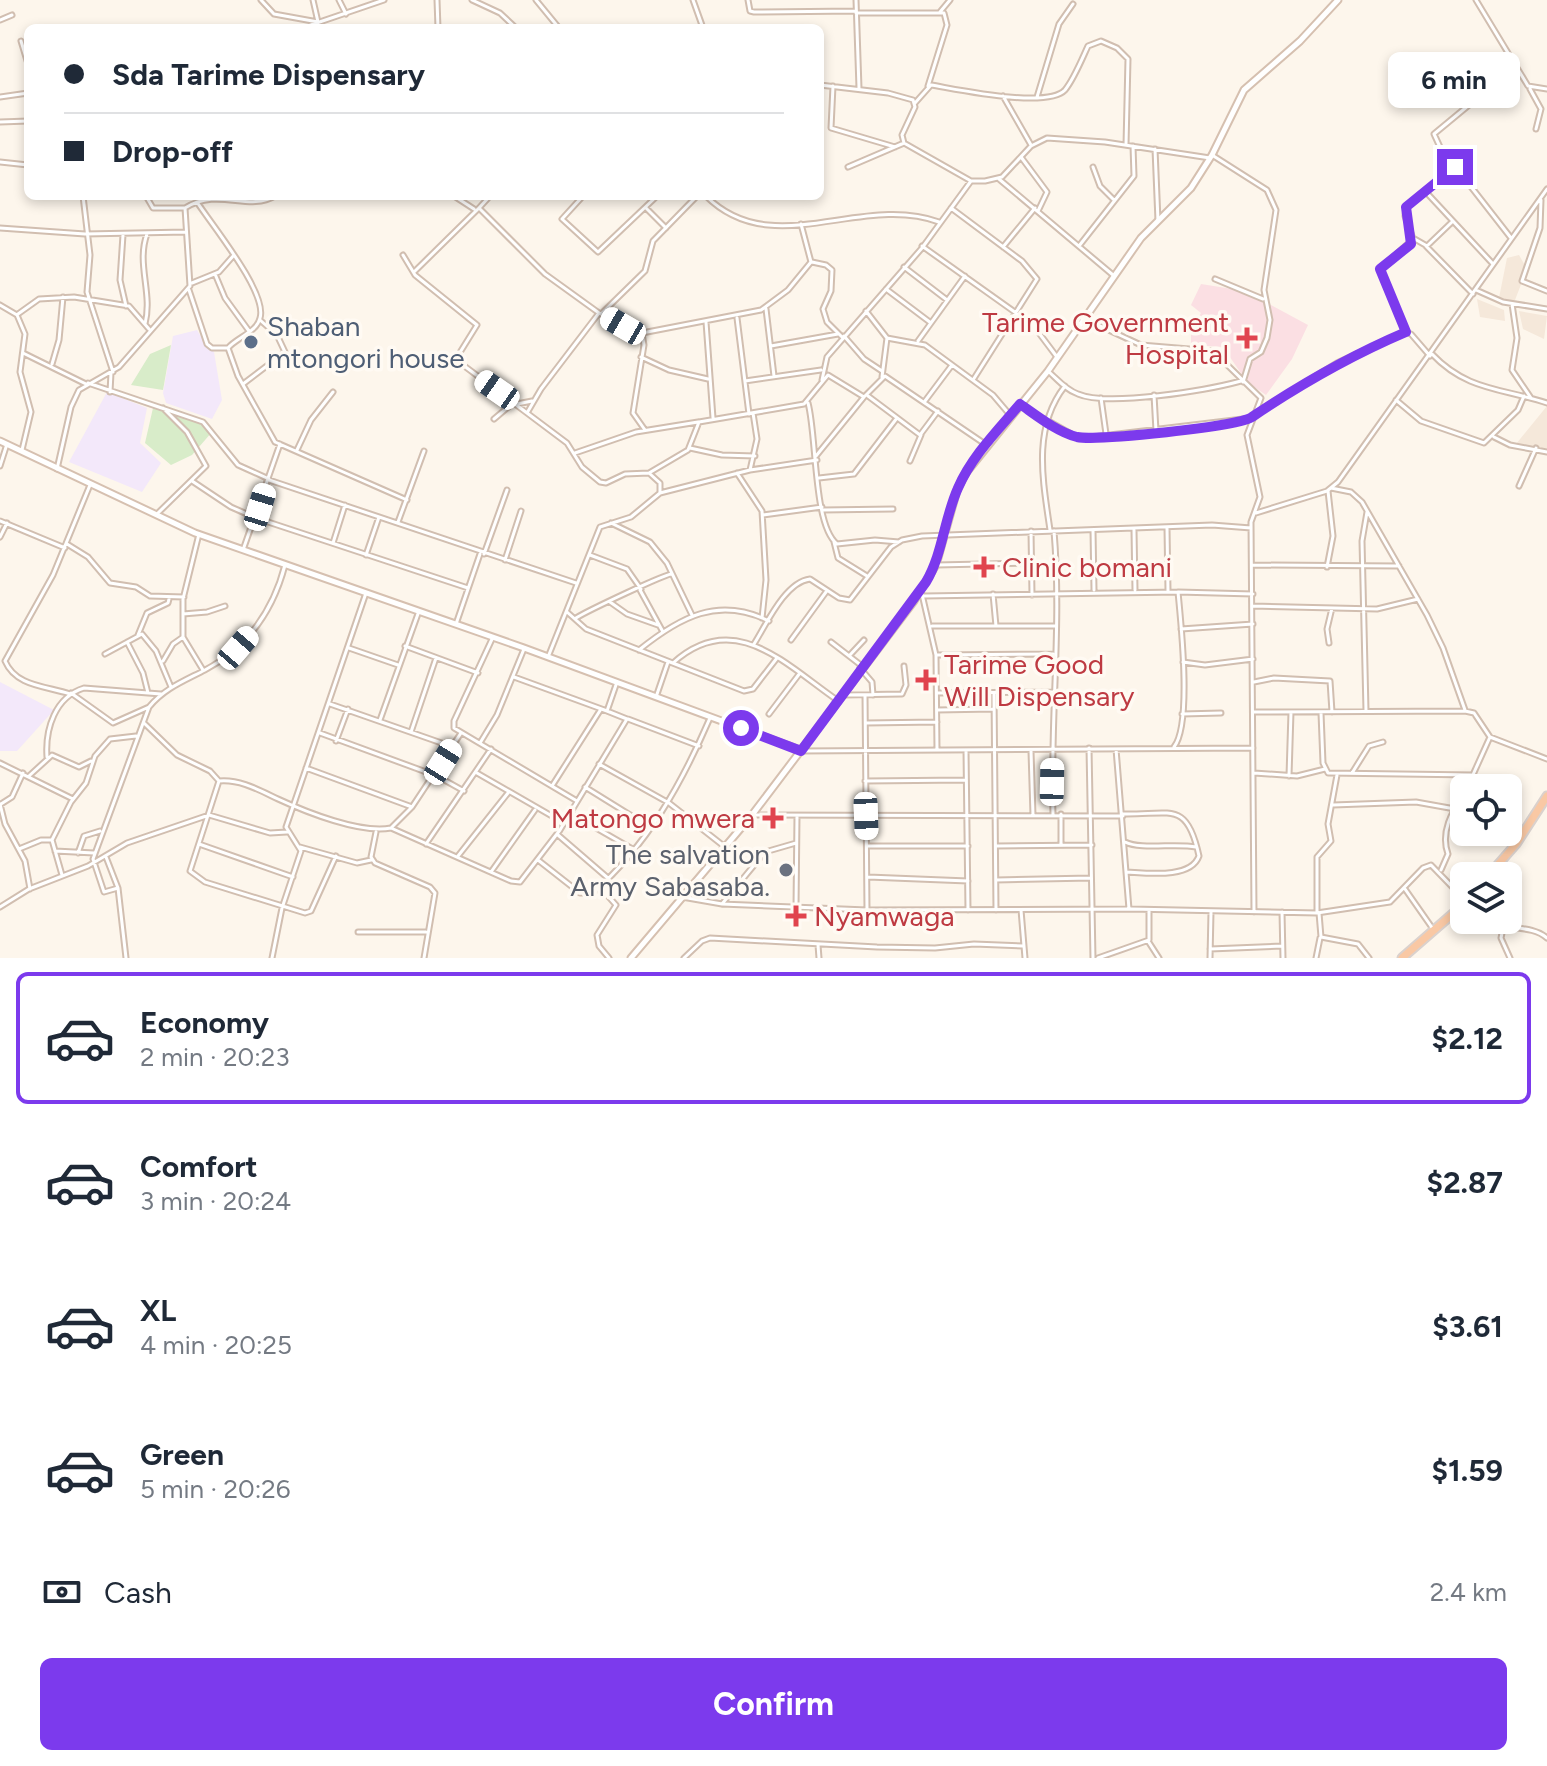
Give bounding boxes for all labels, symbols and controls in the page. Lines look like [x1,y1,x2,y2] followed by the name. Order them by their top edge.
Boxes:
[1389,51,1521,107] callout: 6 min
[112,56,425,93] text: Sda Tarime Dispensary
[1421,64,1487,96] text: 6 min
[112,133,233,170] text: Drop-off
[1437,149,1473,185] route end
[596,304,650,348] car
[982,305,1229,371] place label: Tarime Government Hospital
[267,309,465,375] place label: Shaban mtongori house
[1236,327,1258,349] marker: Tarime Government Hospital
[242,333,260,351] marker: Shaban mtongori house
[470,366,524,414] car
[242,481,278,533] car
[1002,550,1172,584] place label: Clinic bomani
[973,556,995,578] marker: Clinic bomani
[213,622,263,674] car
[944,647,1135,713] place label: Tarime Good Will Dispensary
[915,669,937,691] marker: Tarime Good Will Dispensary
[723,710,759,746] route start
[420,735,466,789] car
[1040,758,1064,806] car
[1450,774,1522,934] map controls
[1450,774,1522,846] button: locate
[853,792,879,840] car
[551,801,755,835] place label: Matongo mwera
[762,807,784,829] marker: Matongo mwera
[570,837,770,903] place label: The salvation Army Sabasaba.
[777,861,795,879] marker: The salvation Army Sabasaba.
[1450,862,1522,934] button: layers
[814,899,955,933] place label: Nyamwaga
[785,905,807,927] marker: Nyamwaga
[44,1002,116,1074] icon: car
[140,1004,269,1041] text: Economy
[1432,1020,1503,1057] text: $2.12
[140,1041,290,1073] text: 2 min · 20:23
[44,1146,116,1218] icon: car
[140,1148,258,1185] text: Comfort
[1427,1164,1503,1201] text: $2.87
[140,1185,291,1217] text: 3 min · 20:24
[44,1290,116,1362] icon: car
[140,1292,176,1329] text: XL
[1432,1308,1503,1345] text: $3.61
[140,1329,292,1361] text: 4 min · 20:25
[44,1434,116,1506] icon: car
[140,1436,224,1473] text: Green
[1431,1452,1503,1489] text: $1.59
[140,1473,291,1505] text: 5 min · 20:26
[40,1570,84,1614] icon: cash
[104,1574,172,1611] text: Cash
[1430,1576,1507,1608] text: 2.4 km
[40,1658,1507,1750] button: Confirm

